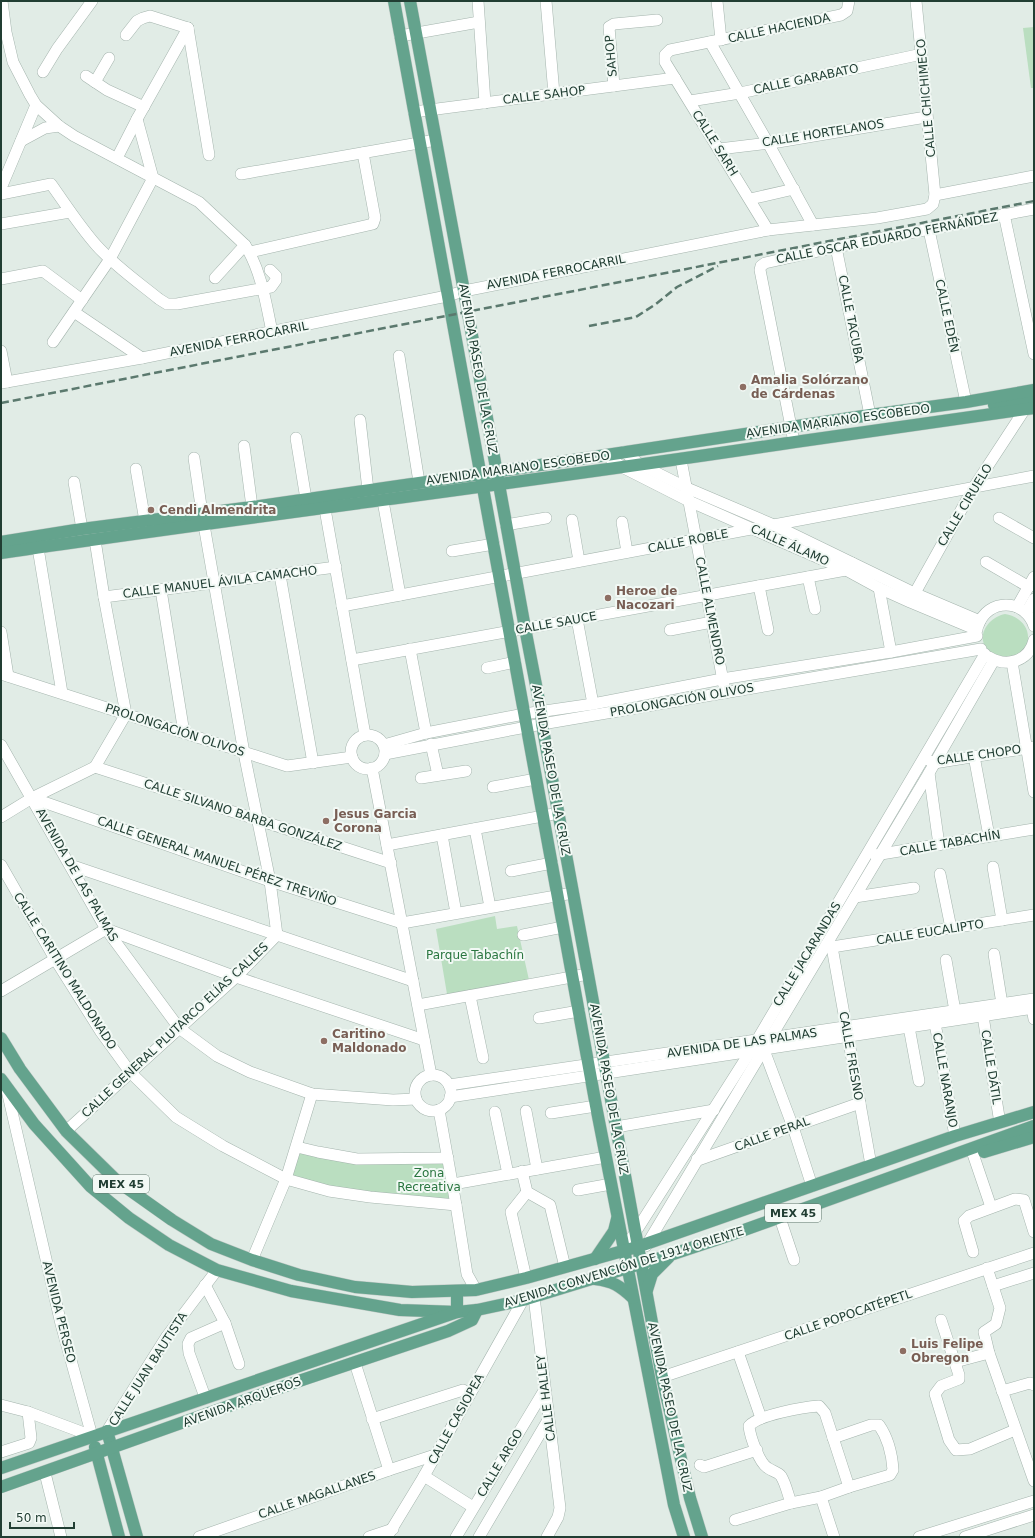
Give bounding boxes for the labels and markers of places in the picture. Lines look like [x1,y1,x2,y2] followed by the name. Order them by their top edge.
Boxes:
[751,373,868,401] place label: Amalia Solórzano de Cárdenas
[738,382,748,392] marker: Amalia Solórzano de Cárdenas
[159,503,276,517] place label: Cendi Almendrita
[146,505,156,515] marker: Cendi Almendrita
[616,584,677,612] place label: Heroe de Nacozari
[603,593,613,603] marker: Heroe de Nacozari
[333,807,417,835] place label: Jesus Garcia Corona
[321,816,331,826] marker: Jesus Garcia Corona
[332,1027,406,1055] place label: Caritino Maldonado
[319,1036,329,1046] marker: Caritino Maldonado
[911,1337,983,1365] place label: Luis Felipe Obregon
[898,1346,908,1356] marker: Luis Felipe Obregon

